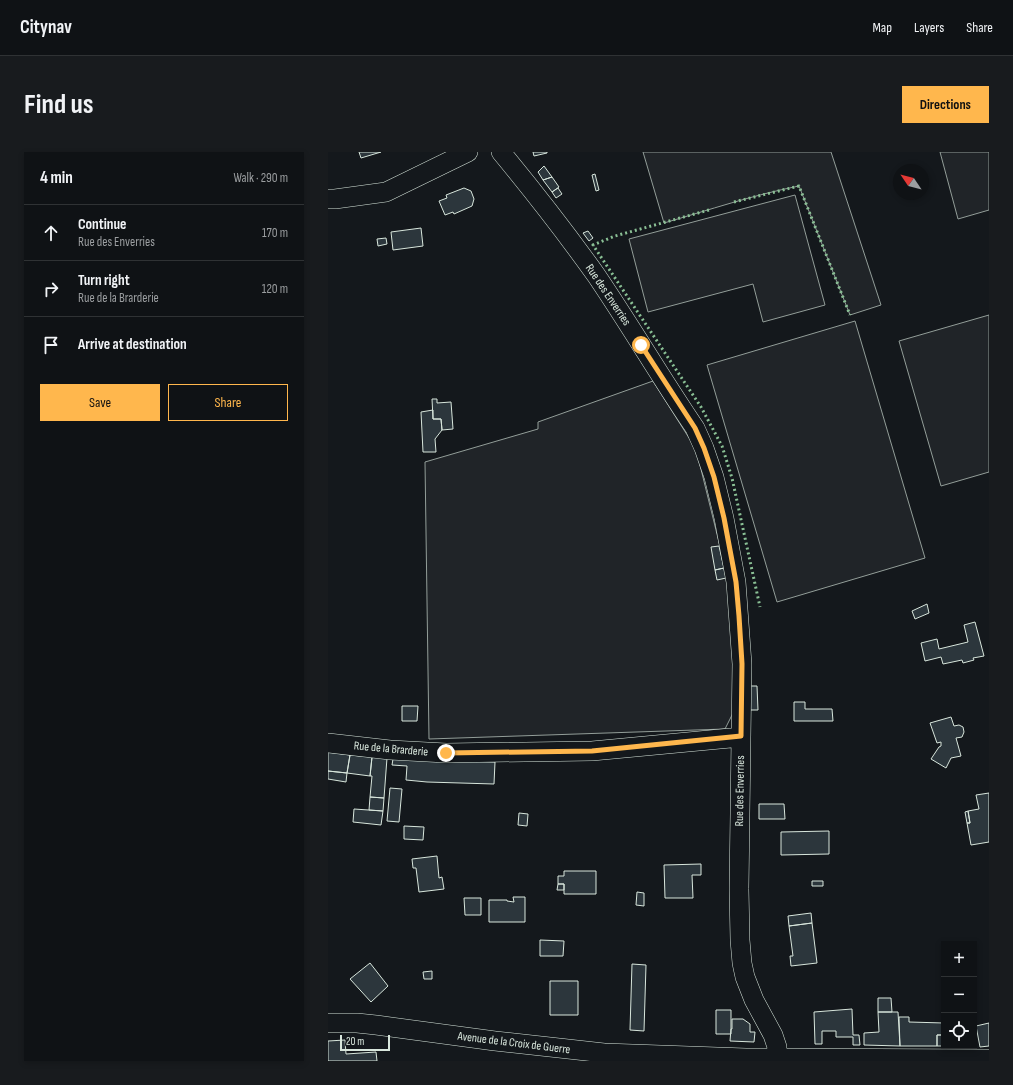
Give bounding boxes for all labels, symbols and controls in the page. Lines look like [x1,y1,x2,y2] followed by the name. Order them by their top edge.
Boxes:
[20,16,72,39] text: Citynav
[872,19,892,36] text: Map
[914,19,944,36] text: Layers
[966,19,993,36] text: Share
[902,86,989,123] button: Directions
[24,88,93,121] text: Find us
[893,164,929,200] north arrow
[40,168,73,188] text: 4 min
[233,170,288,186] text: Walk · 290 m
[78,215,127,234] text: Continue
[40,222,62,244] icon: ahead
[262,225,288,241] text: 170 m
[78,234,155,250] text: Rue des Enverries
[582,261,634,329] street label: Rue des Enverries
[78,271,130,290] text: Turn right
[40,278,62,300] icon: right
[262,281,288,297] text: 120 m
[78,290,159,306] text: Rue de la Brarderie
[40,334,62,356] icon: arrive
[78,335,187,354] text: Arrive at destination
[632,336,650,354] route start
[40,384,160,421] button: Save
[168,384,288,421] button: Share
[353,738,429,760] street label: Rue de la Brarderie
[437,744,455,762] route end
[732,755,748,827] street label: Rue des Enverries
[941,941,977,1049] map controls
[941,941,977,977] button: +
[941,977,977,1013] button: −
[941,1013,977,1049] button: locate
[456,1029,571,1057] street label: Avenue de la Croix de Guerre
[340,1033,390,1052] scale bar
[346,1035,364,1048] text: 20 m

